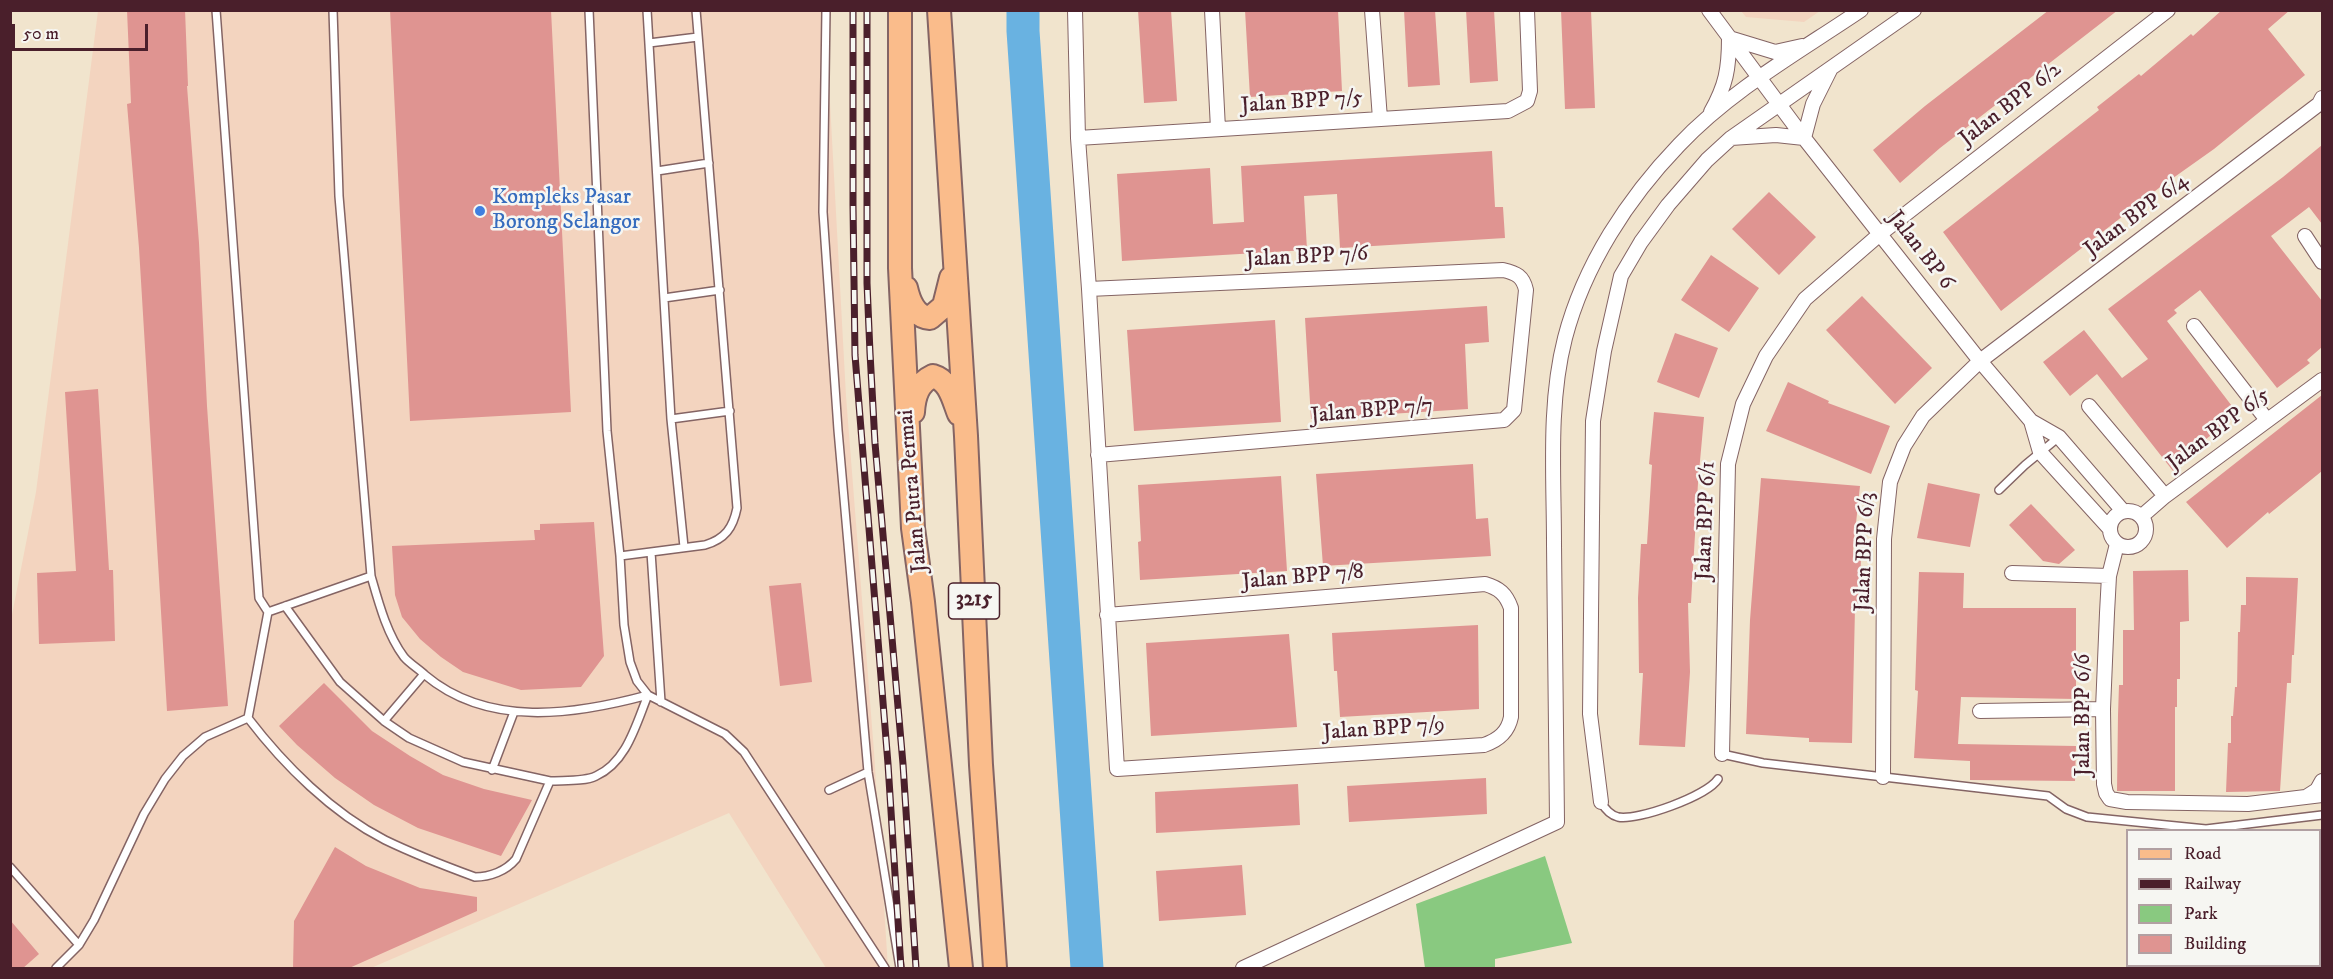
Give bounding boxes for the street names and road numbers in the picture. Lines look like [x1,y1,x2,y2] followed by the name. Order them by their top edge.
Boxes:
[1955,57,2067,153] street label: Jalan BPP 6/2
[1240,86,1364,120] street label: Jalan BPP 7/5
[2080,168,2194,264] street label: Jalan BPP 6/4
[1881,206,1959,296] street label: Jalan BP 6
[1245,242,1369,274] street label: Jalan BPP 7/6
[2162,383,2276,477] street label: Jalan BPP 6/5
[1310,393,1434,431] street label: Jalan BPP 7/7
[894,408,934,574] street label: Jalan Putra Permai
[1692,461,1722,581] street label: Jalan BPP 6/1
[1851,492,1881,612] street label: Jalan BPP 6/3
[1241,560,1365,596] street label: Jalan BPP 7/8
[948,583,1000,619] road number: 3215
[2071,654,2097,776] street label: Jalan BPP 6/6
[1322,713,1446,747] street label: Jalan BPP 7/9

